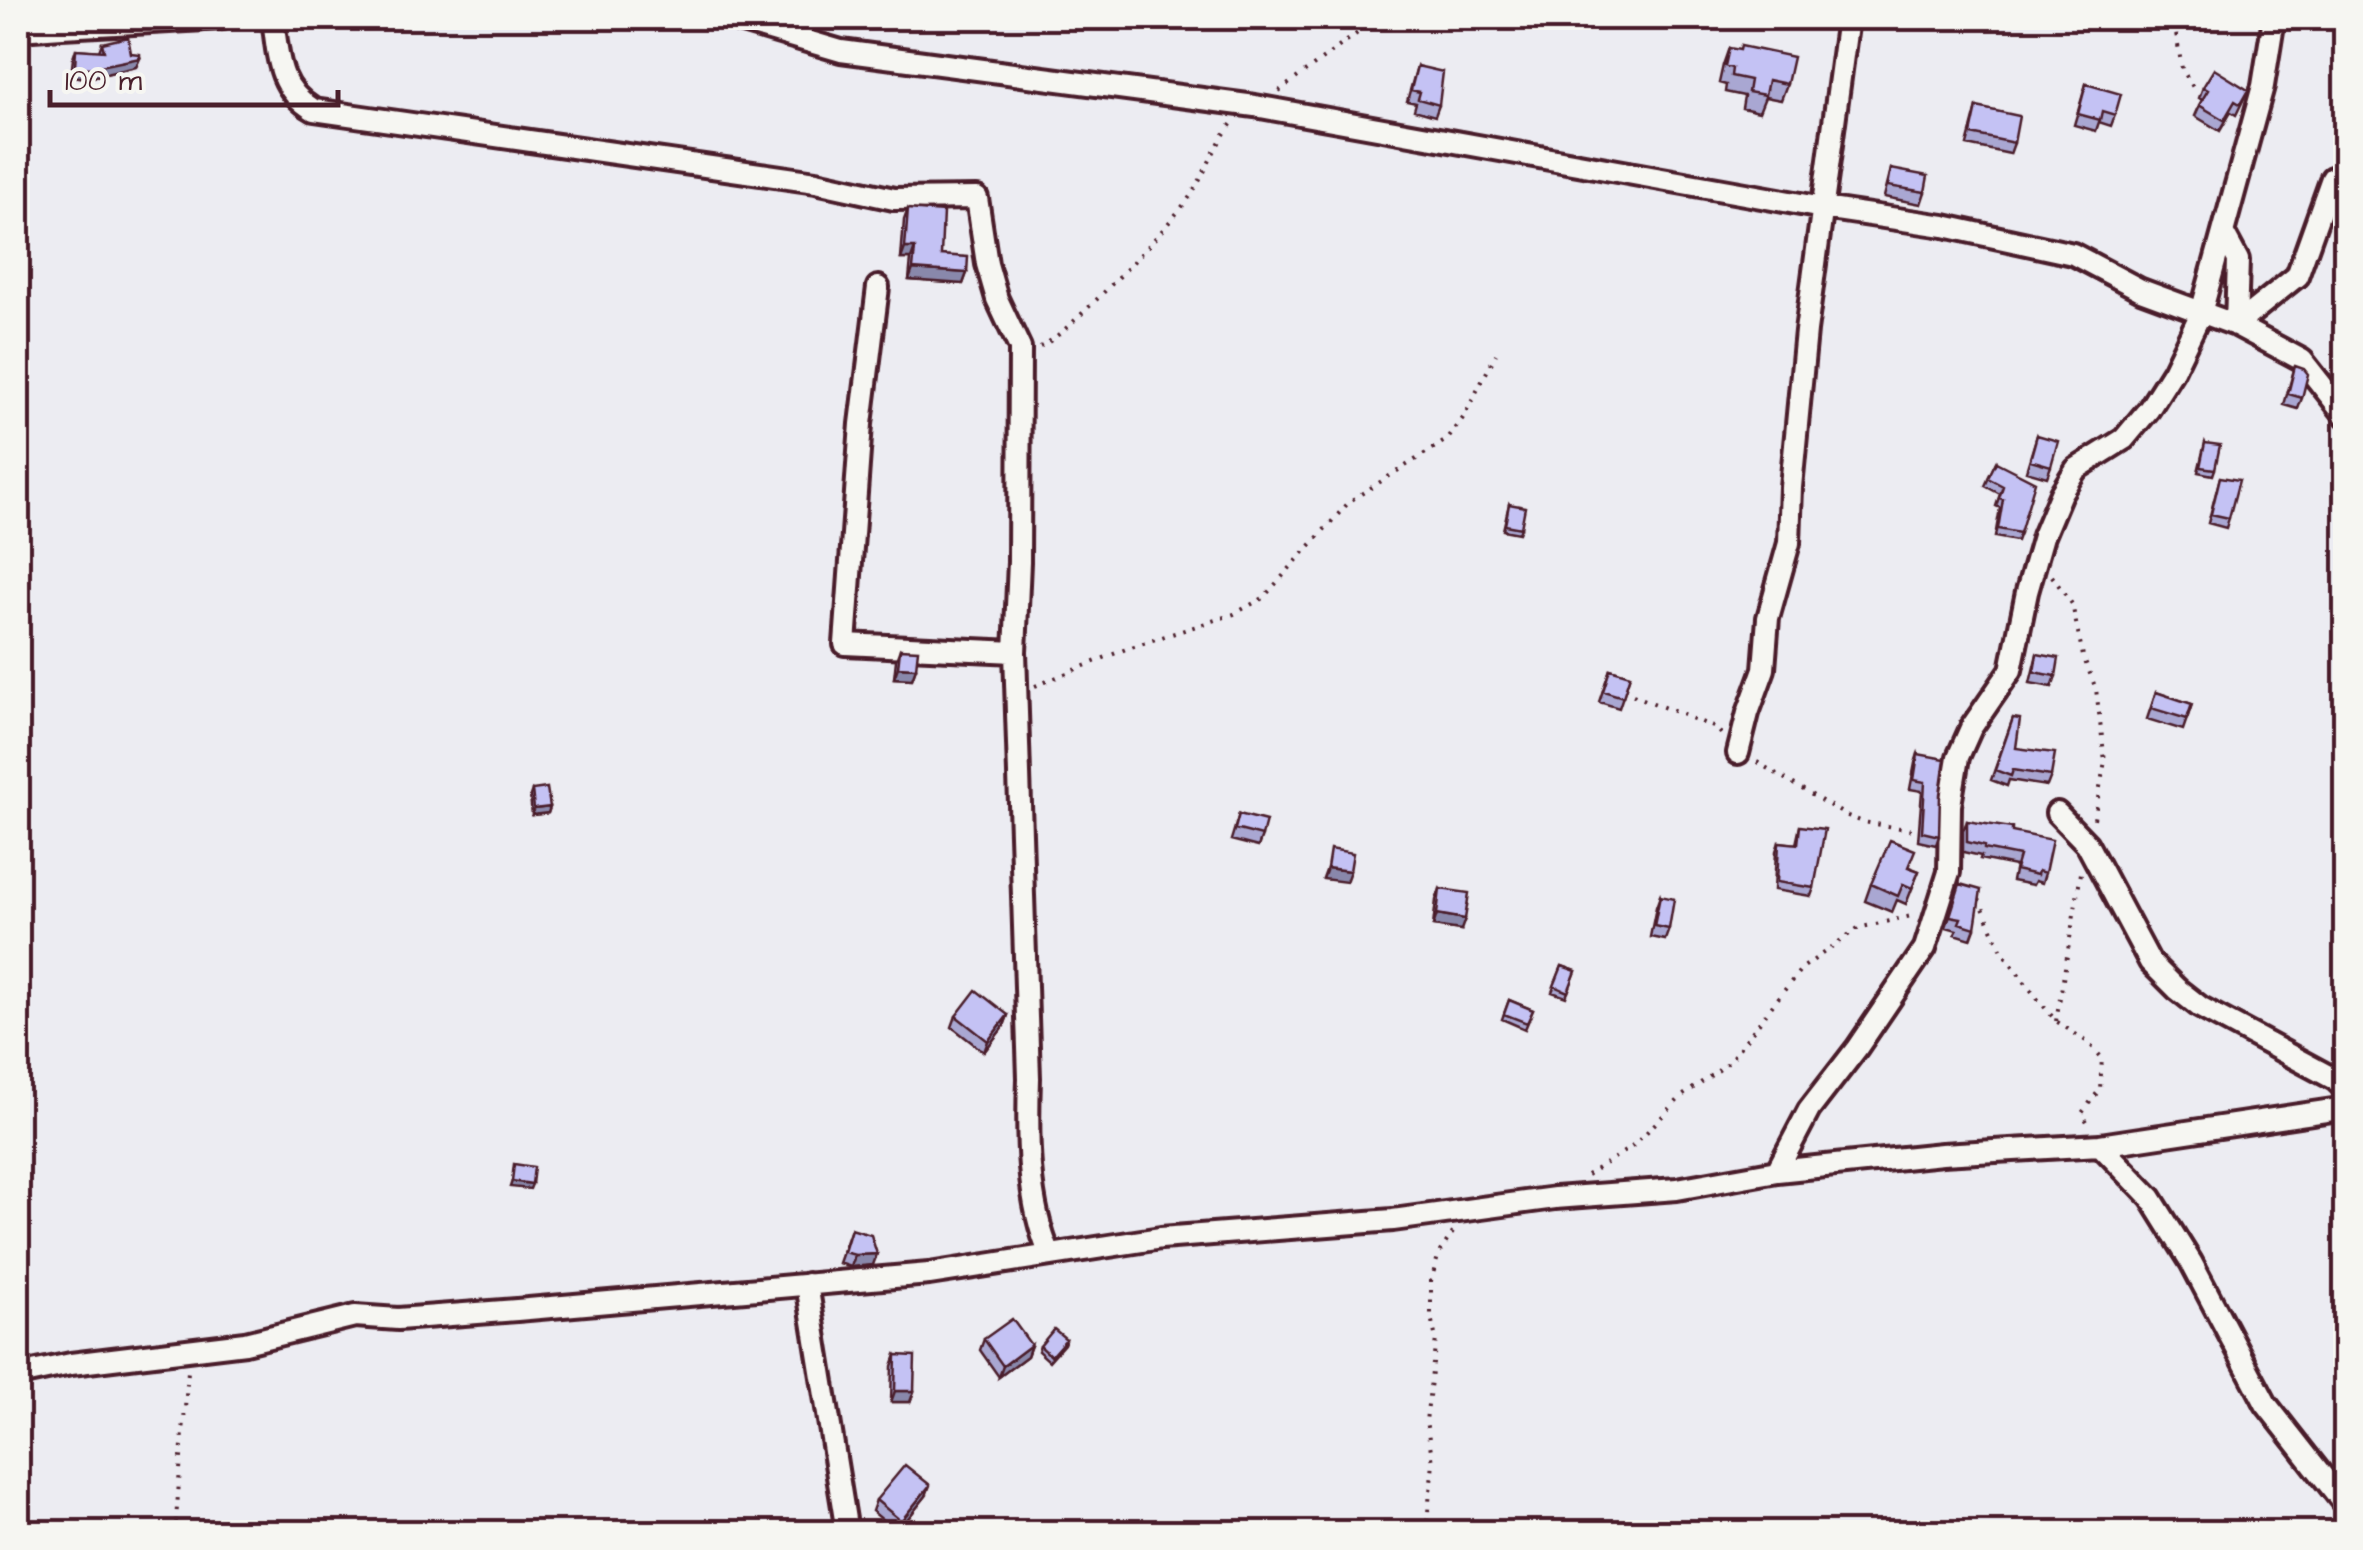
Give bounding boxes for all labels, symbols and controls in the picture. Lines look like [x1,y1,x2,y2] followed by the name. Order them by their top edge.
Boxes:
[50,45,338,107] scale bar
[65,60,143,102] text: 100 m

